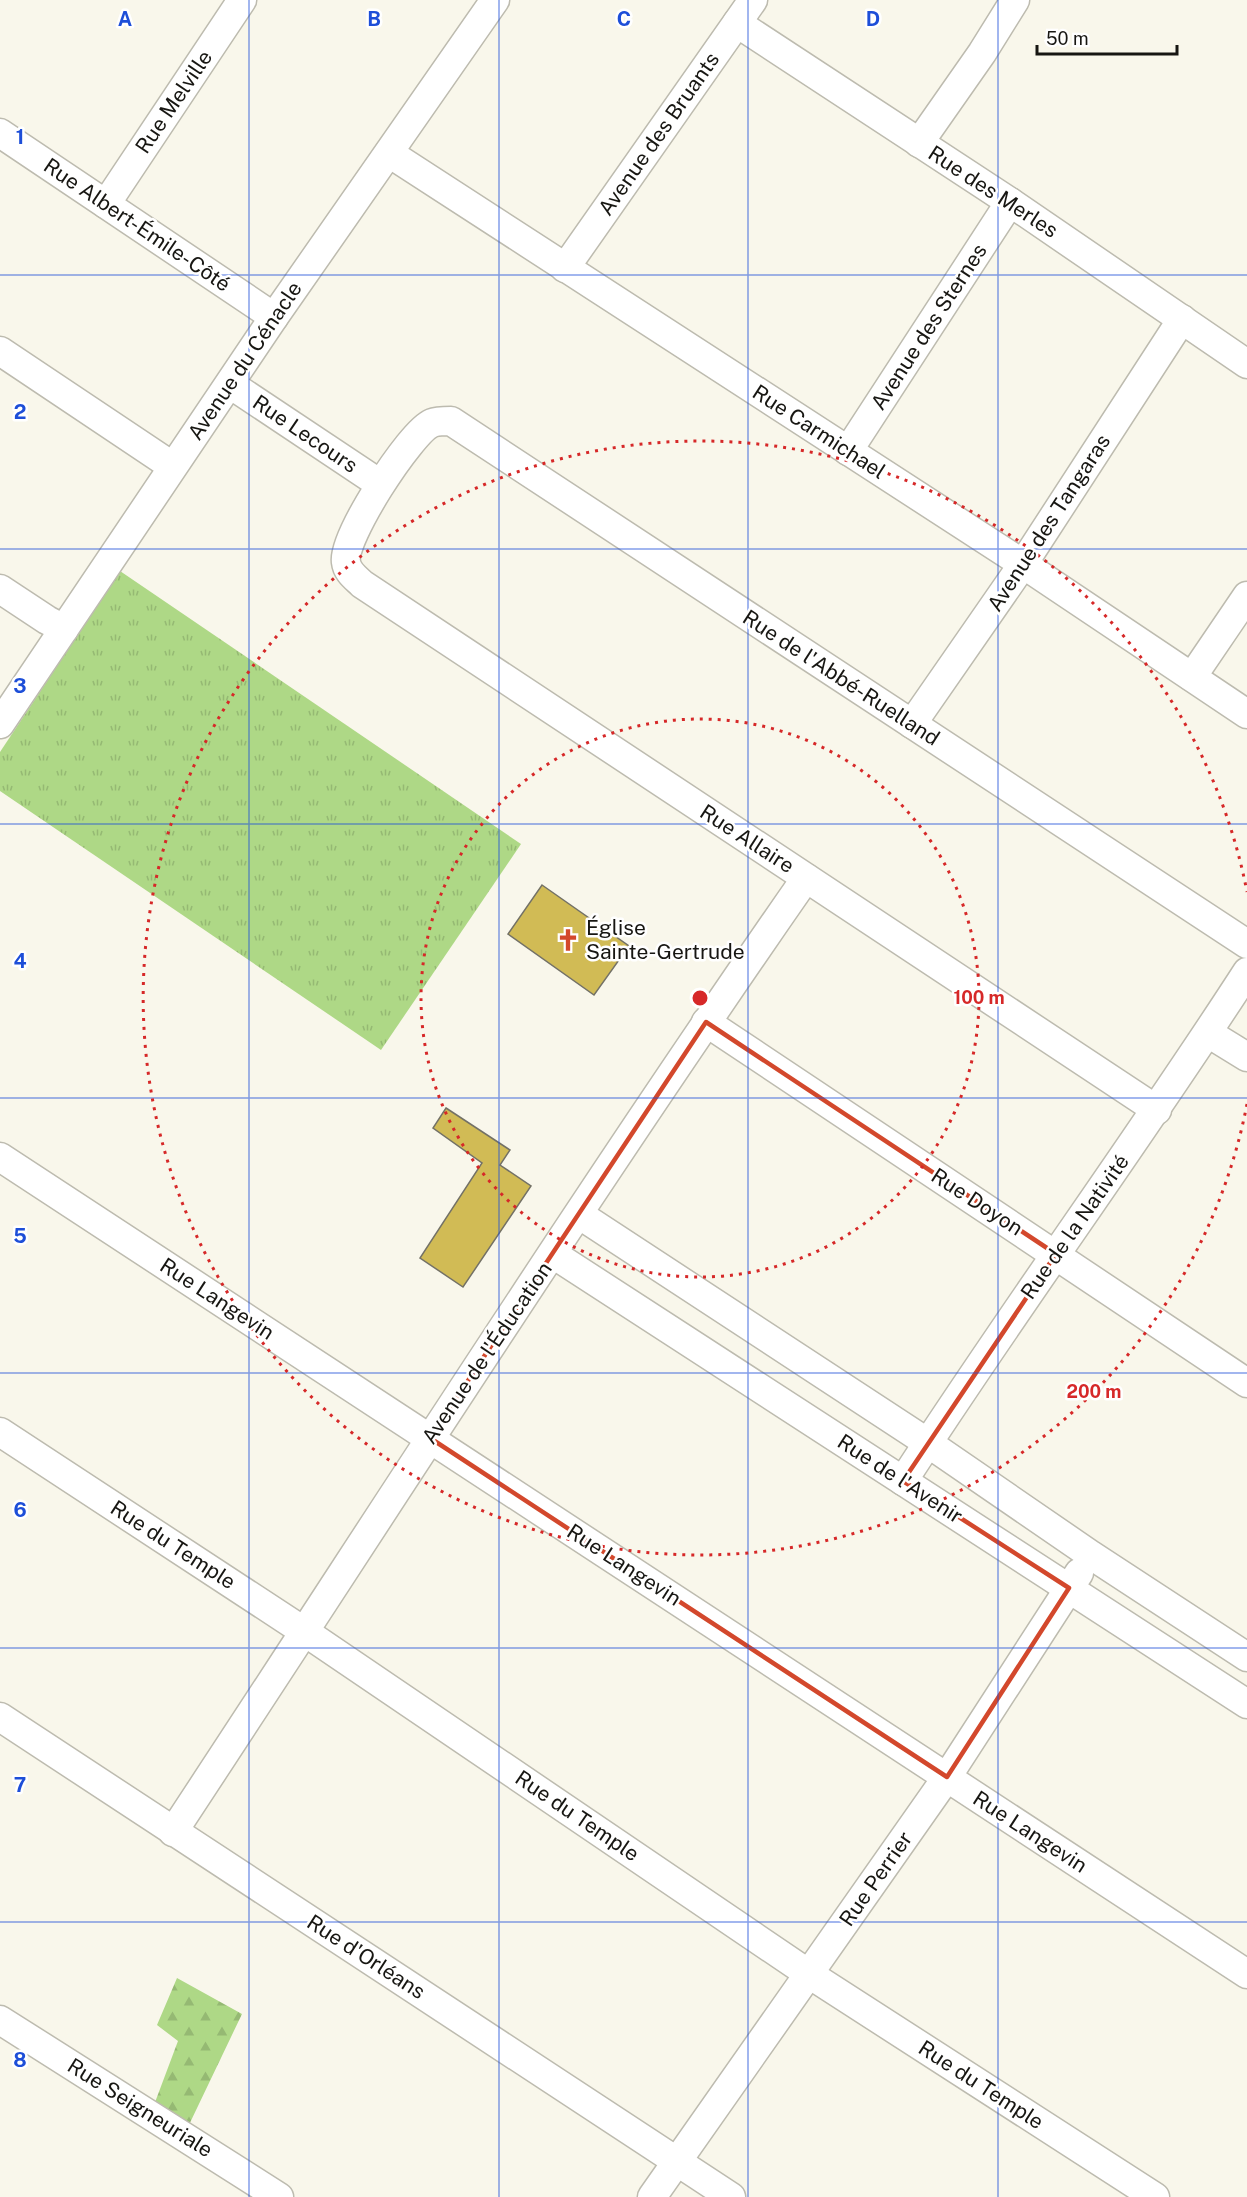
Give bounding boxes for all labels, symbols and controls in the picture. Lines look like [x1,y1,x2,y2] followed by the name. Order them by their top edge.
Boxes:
[118,7,132,31] text: A
[367,7,381,31] text: B
[617,7,631,31] text: C
[866,7,880,31] text: D
[1037,18,1176,56] scale bar
[1046,28,1089,49] text: 50 m
[130,45,217,158] street label: Rue Melville
[593,47,724,220] street label: Avenue des Bruants
[16,125,24,149] text: 1
[924,140,1063,243] street label: Rue des Merles
[39,153,235,296] street label: Rue Albert-Émile-Côté
[866,239,992,414] street label: Avenue des Sternes
[182,277,307,445] street label: Avenue du Cénacle
[748,379,891,484] street label: Rue Carmichael
[248,389,362,478] street label: Rue Lecours
[14,400,26,424] text: 2
[982,429,1115,616] street label: Avenue des Tangaras
[738,605,944,751] street label: Rue de l'Abbé-Ruelland
[13,674,27,698] text: 3
[696,799,799,878] street label: Rue Allaire
[586,915,745,964] place label: Église Sainte-Gertrude
[555,927,581,953] church icon: Église Sainte-Gertrude
[13,949,27,973] text: 4
[953,987,1005,1008] text: 100 m
[690,988,710,1008] centre of rings
[1015,1149,1134,1304] street label: Rue de la Nativité
[927,1163,1028,1240] street label: Rue Doyon
[13,1224,27,1248] text: 5
[156,1252,279,1345] street label: Rue Langevin
[416,1257,557,1449] street label: Avenue de l'Éducation
[1067,1381,1121,1402] text: 200 m
[833,1429,968,1528] street label: Rue de l'Avenir
[106,1495,240,1594] street label: Rue du Temple
[13,1498,27,1522] text: 6
[563,1518,686,1611] street label: Rue Langevin
[511,1765,644,1866] street label: Rue du Temple
[14,1773,26,1797] text: 7
[969,1785,1092,1878] street label: Rue Langevin
[834,1827,917,1931] street label: Rue Perrier
[303,1909,430,2004] street label: Rue d'Orléans
[914,2035,1048,2134] street label: Rue du Temple
[13,2048,27,2072] text: 8
[63,2053,217,2162] street label: Rue Seigneuriale

